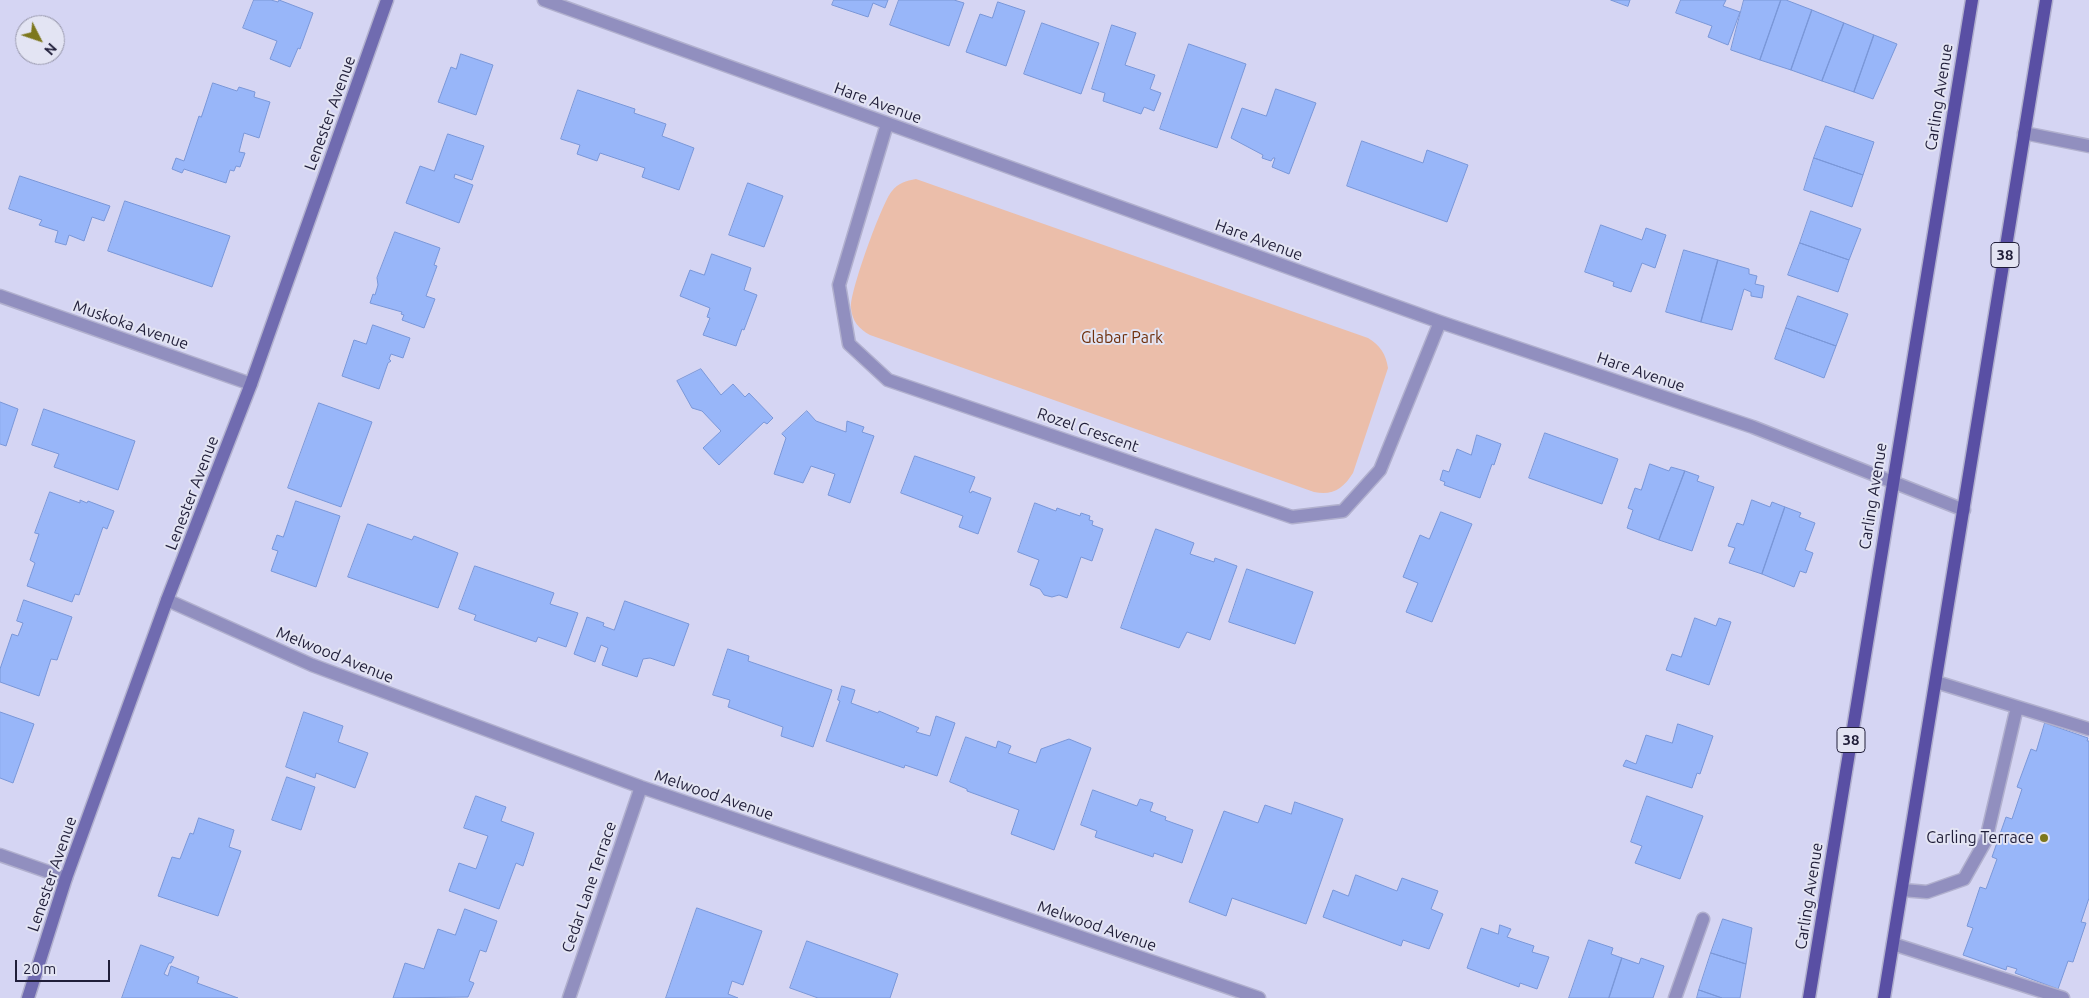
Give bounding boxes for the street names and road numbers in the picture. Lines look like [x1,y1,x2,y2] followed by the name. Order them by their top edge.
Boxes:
[1921,42,1957,152] street label: Carling Avenue
[300,53,360,173] street label: Lenester Avenue
[832,78,924,128] street label: Hare Avenue
[1213,215,1305,265] street label: Hare Avenue
[1991,242,2019,268] road number: 38
[71,296,191,354] street label: Muskoka Avenue
[1594,348,1688,396] street label: Hare Avenue
[1035,404,1141,456] street label: Rozel Crescent
[161,433,223,553] street label: Lenester Avenue
[1855,441,1891,551] street label: Carling Avenue
[273,623,397,687] street label: Melwood Avenue
[1837,728,1865,752] road number: 38
[652,766,776,824] street label: Melwood Avenue
[23,814,81,934] street label: Lenester Avenue
[558,819,620,955] street label: Cedar Lane Terrace
[1791,841,1827,951] street label: Carling Avenue
[1035,897,1159,955] street label: Melwood Avenue

